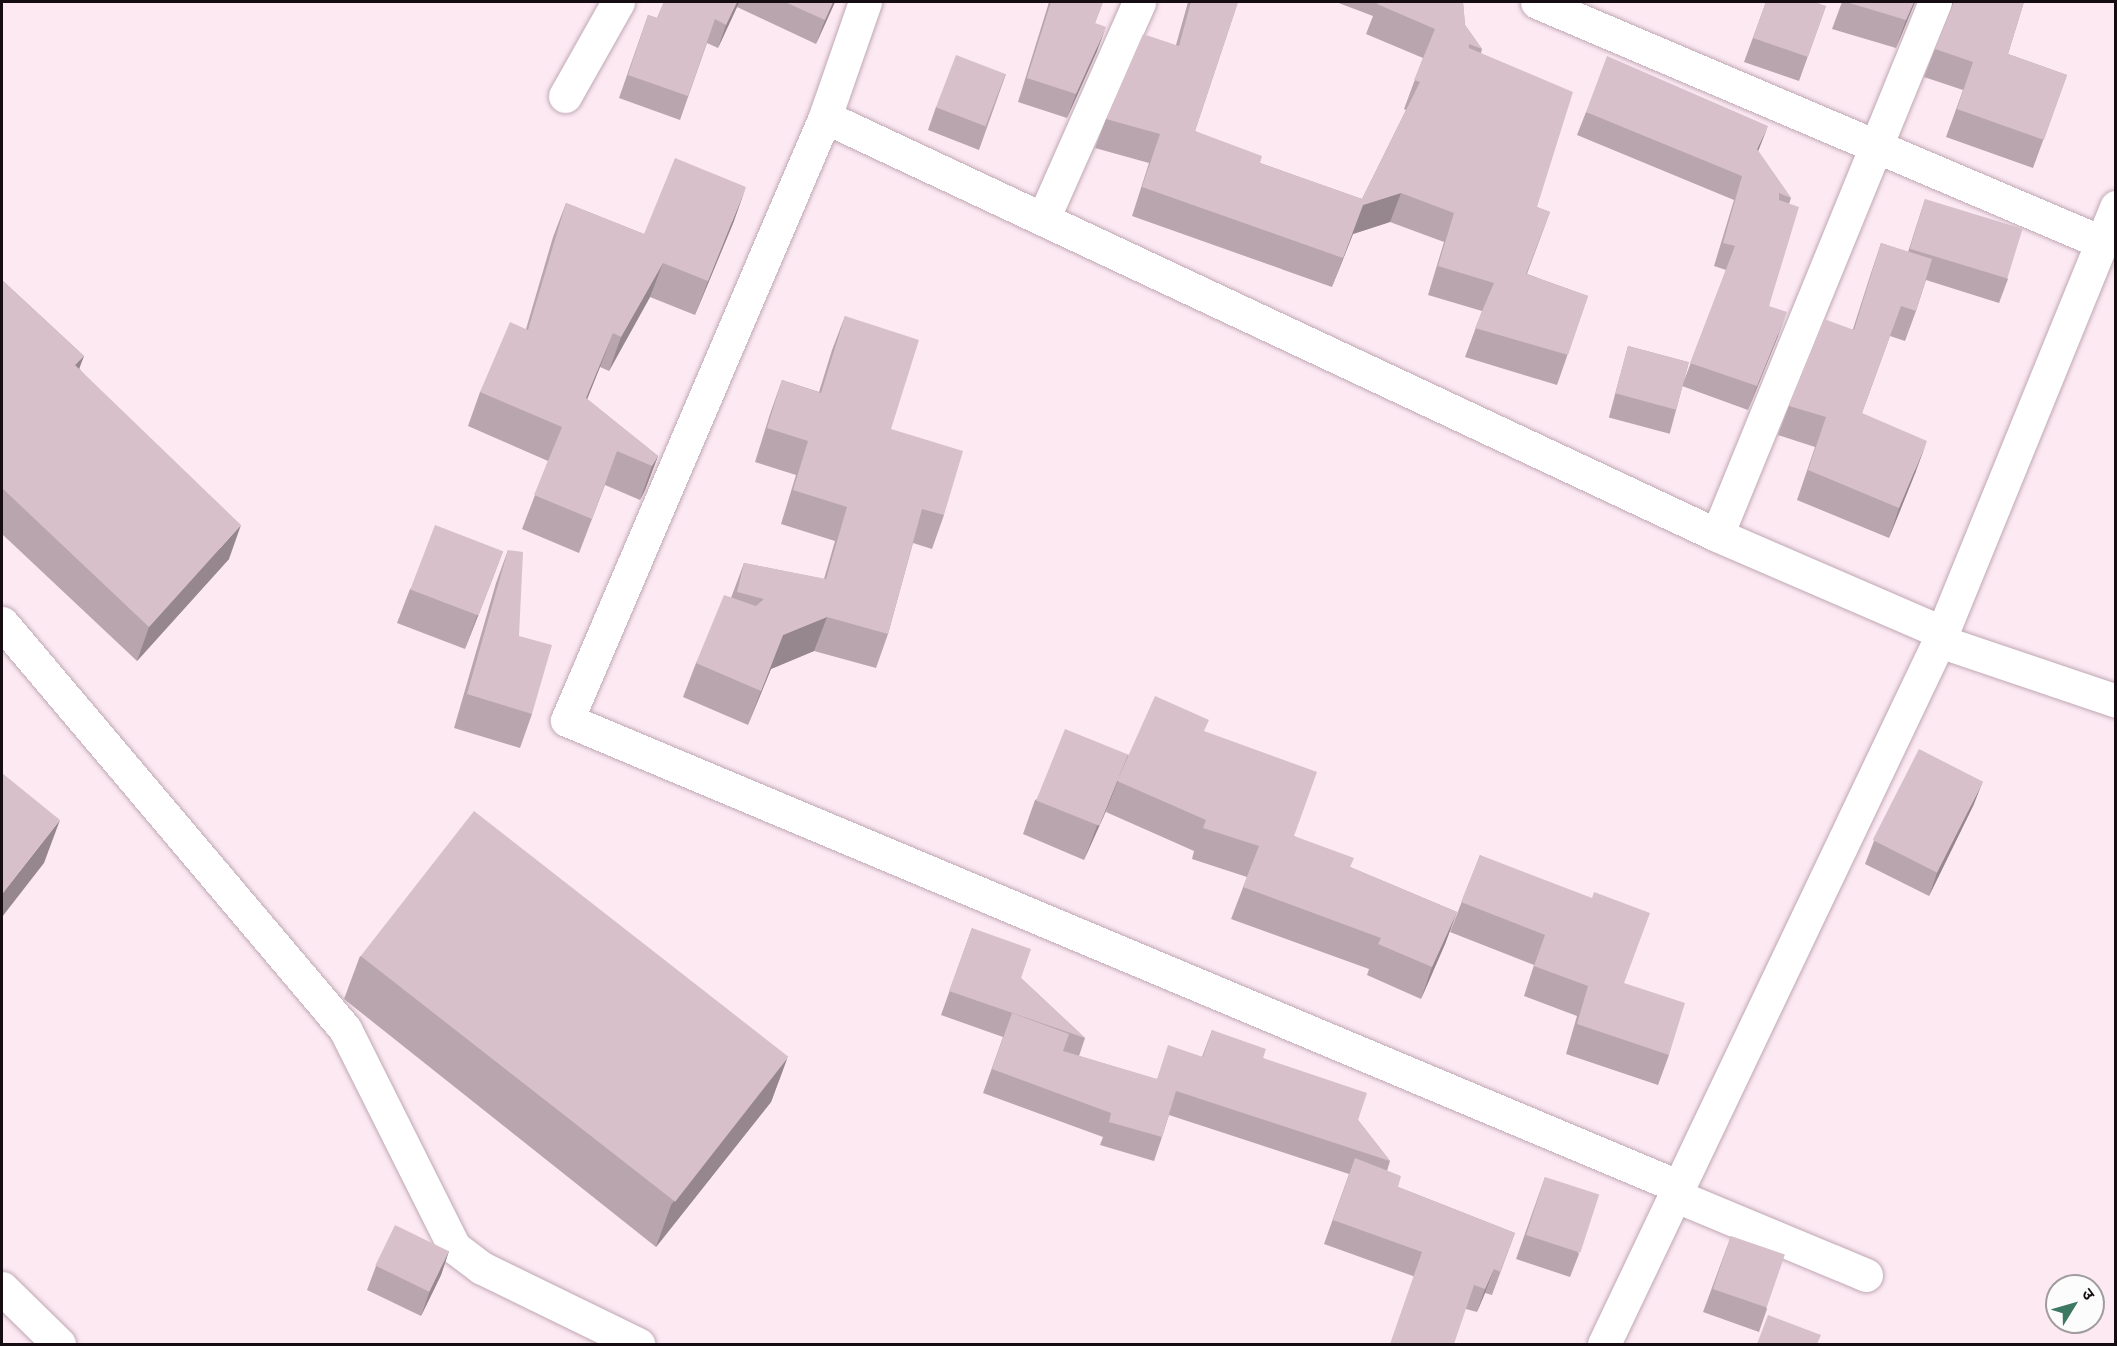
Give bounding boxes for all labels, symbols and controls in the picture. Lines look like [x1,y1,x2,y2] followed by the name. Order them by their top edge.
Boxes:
[2045,1274,2105,1334] north arrow
[2078,1285,2099,1304] text: उ

